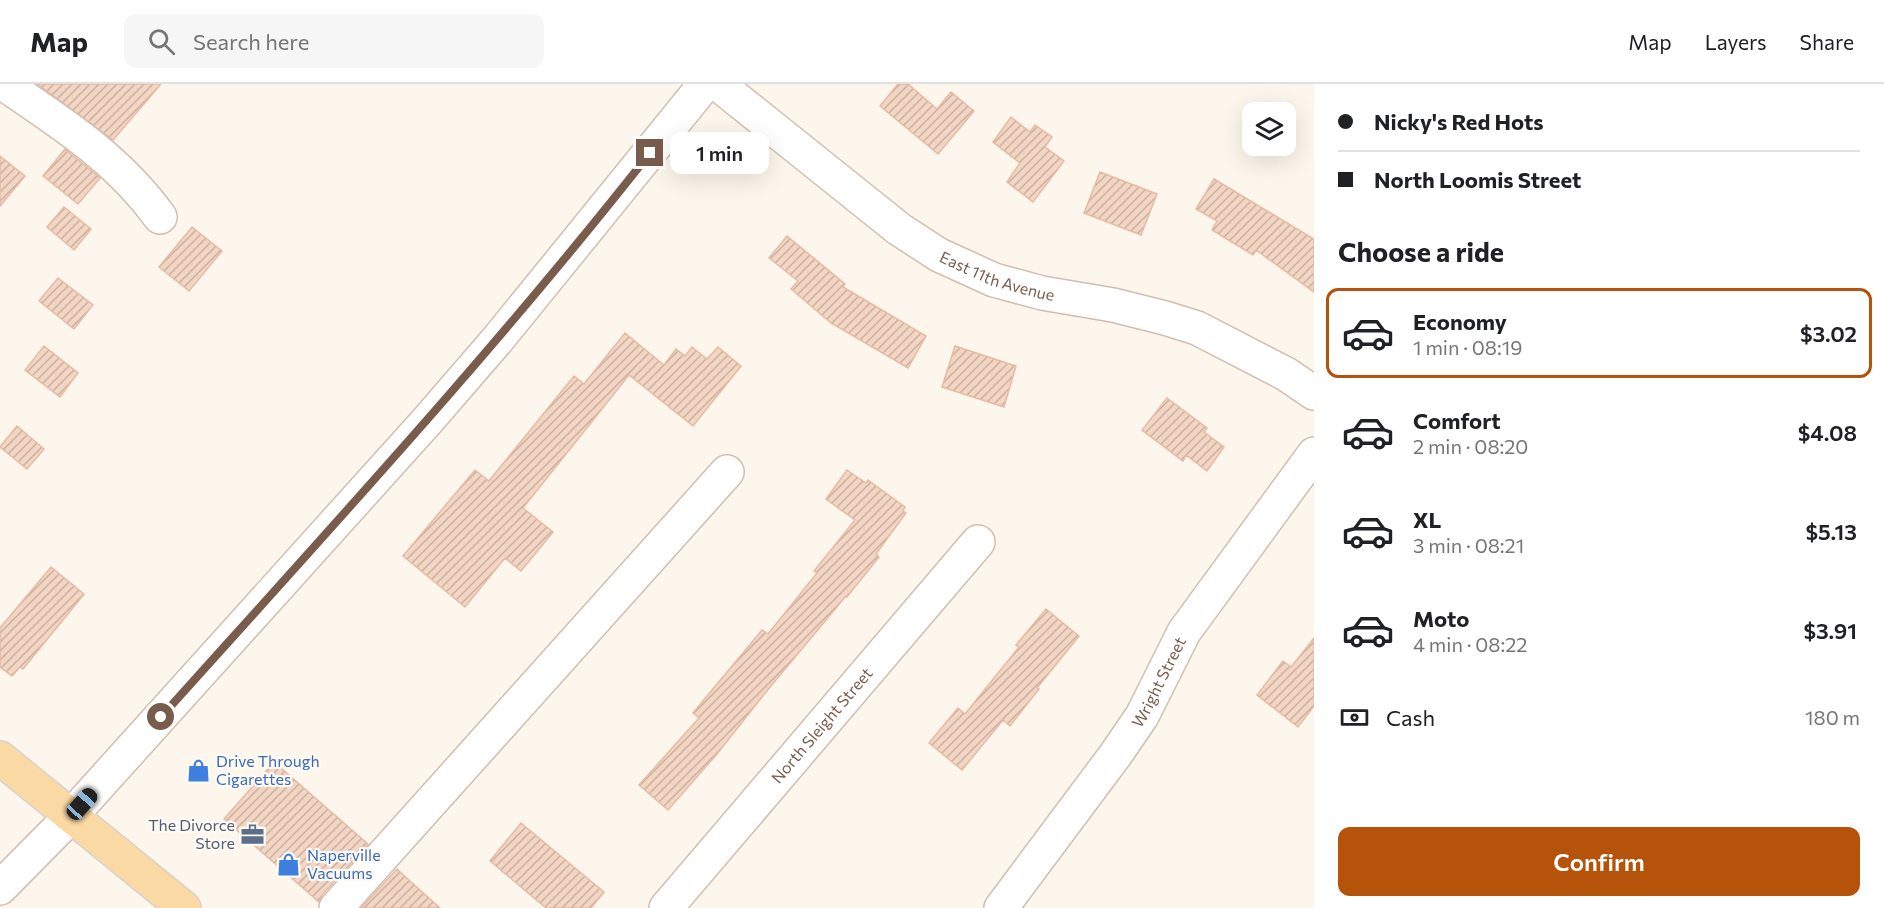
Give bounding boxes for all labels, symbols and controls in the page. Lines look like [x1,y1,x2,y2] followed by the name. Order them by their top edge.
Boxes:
[124,14,544,68] search box
[30,24,88,58] text: Map
[145,25,178,58] icon: search
[193,28,309,55] text: Search here
[1628,29,1672,54] text: Map
[1705,29,1767,54] text: Layers
[1800,29,1854,54] text: Share
[1242,102,1296,156] map controls
[1242,102,1296,156] button: layers
[1374,108,1544,135] text: Nicky's Red Hots
[671,132,770,174] callout: 1 min
[636,139,663,166] route end
[696,141,743,165] text: 1 min
[1374,166,1581,193] text: North Loomis Street
[1338,235,1504,268] text: Choose a ride
[937,247,1056,304] street label: East 11th Avenue
[1341,306,1395,360] icon: car
[1413,308,1507,335] text: Economy
[1800,320,1857,347] text: $3.02
[1413,335,1522,359] text: 1 min · 08:19
[1341,405,1395,459] icon: car
[1413,407,1501,434] text: Comfort
[1798,419,1857,446] text: $4.08
[1413,434,1528,458] text: 2 min · 08:20
[1341,504,1395,558] icon: car
[1413,506,1441,533] text: XL
[1806,518,1857,545] text: $5.13
[1413,533,1524,557] text: 3 min · 08:21
[1341,603,1395,657] icon: car
[1413,605,1469,632] text: Moto
[1804,617,1857,644] text: $3.91
[1413,632,1527,656] text: 4 min · 08:22
[1127,633,1189,731] street label: Wright Street
[767,663,876,787] street label: North Sleight Street
[1338,701,1371,734] icon: cash
[147,703,174,730] route start
[1386,704,1435,731] text: Cash
[1805,705,1860,729] text: 180 m
[216,751,320,788] place label: Drive Through Cigarettes
[185,757,211,783] shop icon: Drive Through Cigarettes
[63,785,101,823] car
[148,815,235,852] place label: The Divorce Store
[240,821,266,847] office icon: The Divorce Store
[1338,827,1860,896] button: Confirm
[307,845,381,882] place label: Naperville Vacuums
[276,851,302,877] shop icon: Naperville Vacuums

